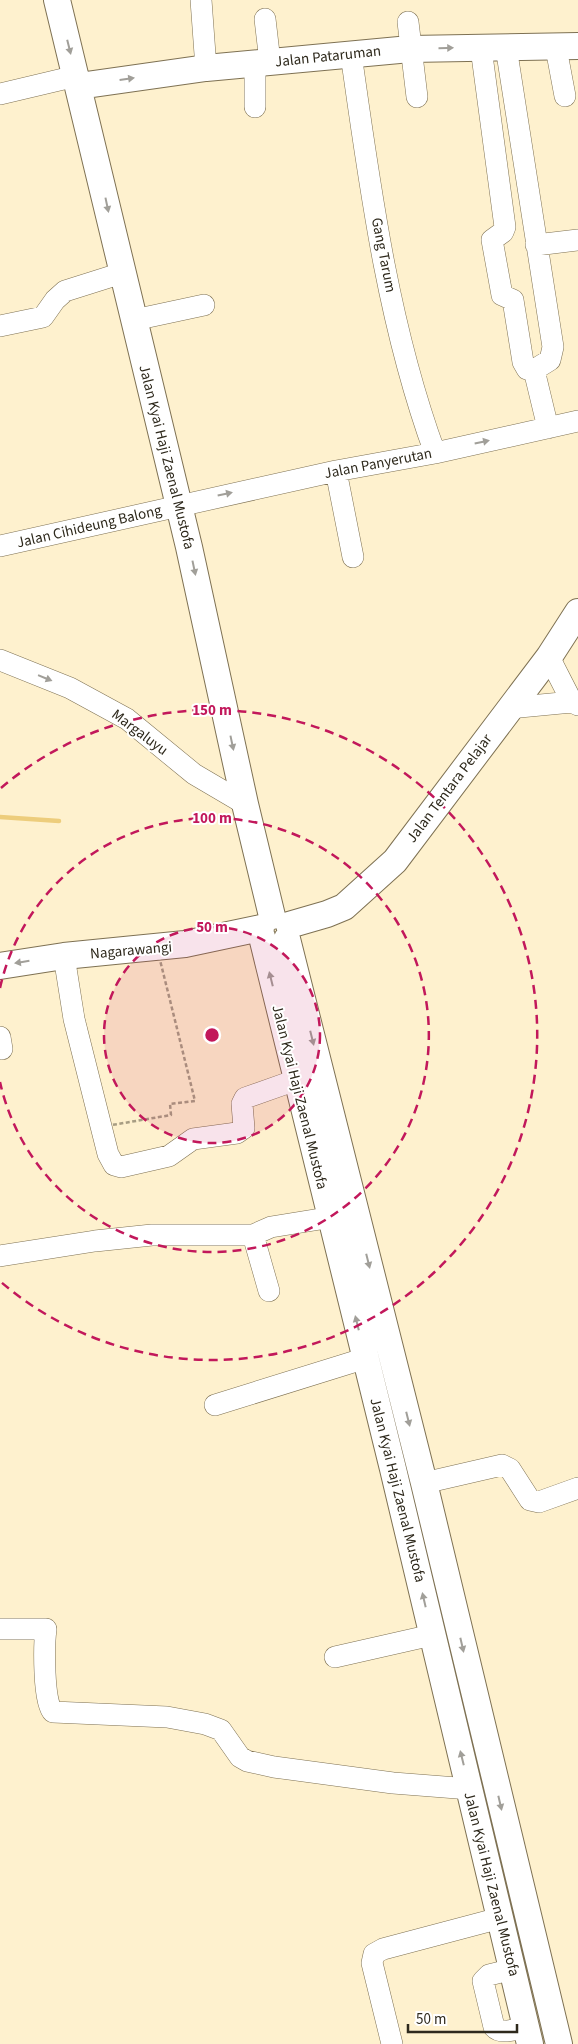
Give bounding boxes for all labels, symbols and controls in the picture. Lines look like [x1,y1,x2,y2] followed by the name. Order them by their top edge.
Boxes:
[65,40,73,55] one-way arrow
[274,40,382,73] street label: Jalan Pataruman
[438,44,454,52] one-way arrow
[120,75,136,83] one-way arrow
[103,198,111,213] one-way arrow
[366,216,401,294] street label: Gang Tarum
[133,363,200,552] street label: Jalan Kyai Haji Zaenal Mustofa
[475,438,490,446] one-way arrow
[322,443,434,484] street label: Jalan Panyerutan
[218,490,234,498] one-way arrow
[15,499,164,553] street label: Jalan Cihideung Balong
[190,560,198,575] one-way arrow
[38,674,53,682] one-way arrow
[192,700,232,721] text: 150 m
[107,704,172,761] street label: Margaluyu
[402,729,498,847] street label: Jalan Tentara Pelajar
[228,736,236,751] one-way arrow
[192,808,232,829] text: 100 m
[196,917,228,938] text: 50 m
[89,936,173,965] street label: Nagarawangi
[14,959,30,967] one-way arrow
[267,971,275,986] one-way arrow
[266,1003,333,1192] street label: Jalan Kyai Haji Zaenal Mustofa
[203,1026,221,1044] centre of rings
[308,1030,316,1045] one-way arrow
[364,1254,372,1269] one-way arrow
[353,1316,361,1331] one-way arrow
[364,1396,431,1585] street label: Jalan Kyai Haji Zaenal Mustofa
[404,1411,412,1426] one-way arrow
[420,1593,428,1608] one-way arrow
[458,1637,466,1652] one-way arrow
[458,1751,466,1766] one-way arrow
[458,1790,525,1979] street label: Jalan Kyai Haji Zaenal Mustofa
[496,1795,504,1810] one-way arrow
[408,2002,517,2034] scale bar
[416,2009,446,2030] text: 50 m

